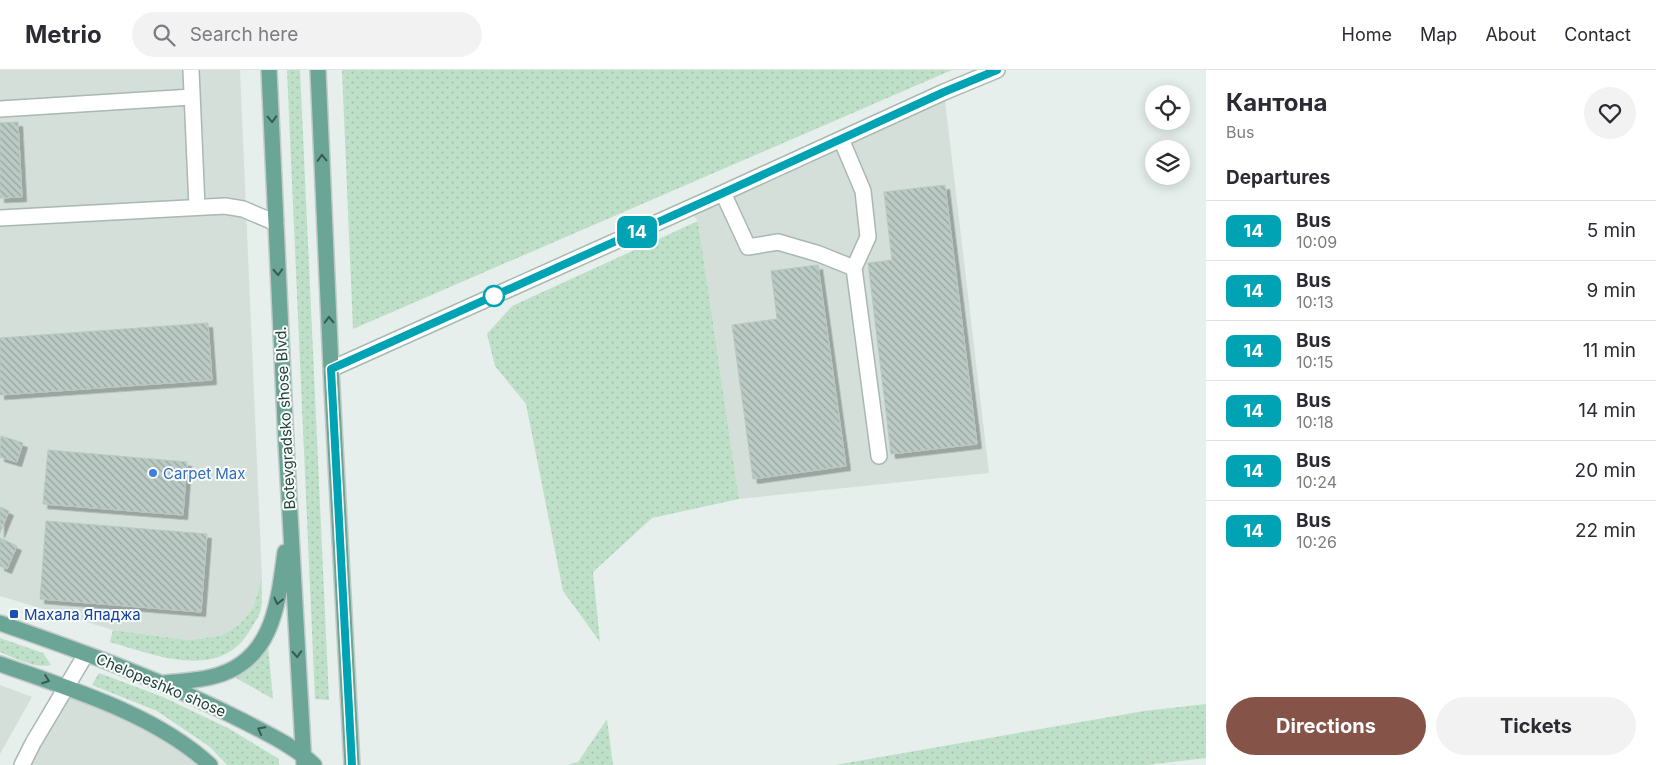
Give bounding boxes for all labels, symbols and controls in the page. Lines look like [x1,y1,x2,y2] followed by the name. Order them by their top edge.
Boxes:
[132,12,482,57] search box
[25,20,102,49] text: Metrio
[150,21,178,49] icon: search
[190,23,298,46] text: Search here
[1342,24,1392,45] text: Home
[1420,24,1457,45] text: Map
[1485,24,1536,45] text: About
[1564,24,1631,45] text: Contact
[1145,85,1190,185] map controls
[1145,85,1190,130] button: locate
[1584,87,1636,139] button: heart
[1226,88,1327,117] text: Кантона
[266,115,277,123] one-way arrow
[1226,122,1254,142] text: Bus
[1145,140,1190,185] button: layers
[316,154,327,162] one-way arrow
[1226,166,1330,189] text: Departures
[1296,209,1331,232] text: Bus
[614,216,660,248] line badge: 14
[1587,219,1636,242] text: 5 min
[1244,220,1263,241] text: 14
[627,221,647,242] text: 14
[1296,232,1337,252] text: 10:09
[273,268,284,276] one-way arrow
[1296,269,1331,292] text: Bus
[1586,279,1636,302] text: 9 min
[1244,280,1263,301] text: 14
[483,285,505,307] unlabelled marker
[1296,292,1334,312] text: 10:13
[323,316,334,324] one-way arrow
[271,326,299,510] street label: Botevgradsko shose Blvd.
[1296,329,1331,352] text: Bus
[1583,339,1636,362] text: 11 min
[1244,340,1263,361] text: 14
[1296,352,1333,372] text: 10:15
[1296,389,1331,412] text: Bus
[1578,399,1636,422] text: 14 min
[1244,400,1263,421] text: 14
[1296,412,1334,432] text: 10:18
[1296,449,1331,472] text: Bus
[1575,459,1636,482] text: 20 min
[1244,460,1263,481] text: 14
[163,464,245,483] place label: Carpet Max
[147,467,159,479] marker: Carpet Max
[1296,472,1337,492] text: 10:24
[1296,509,1331,532] text: Bus
[1575,519,1636,542] text: 22 min
[1244,520,1263,541] text: 14
[1296,532,1337,552] text: 10:26
[273,596,284,605] one-way arrow
[24,605,141,624] place label: Махала Япаджа
[8,608,20,620] marker: Махала Япаджа
[93,649,229,721] street label: Chelopeshko shose
[292,650,303,658] one-way arrow
[41,674,50,684] one-way arrow
[1226,697,1426,755] button: Directions
[1436,697,1636,755] button: Tickets
[257,726,266,736] one-way arrow

